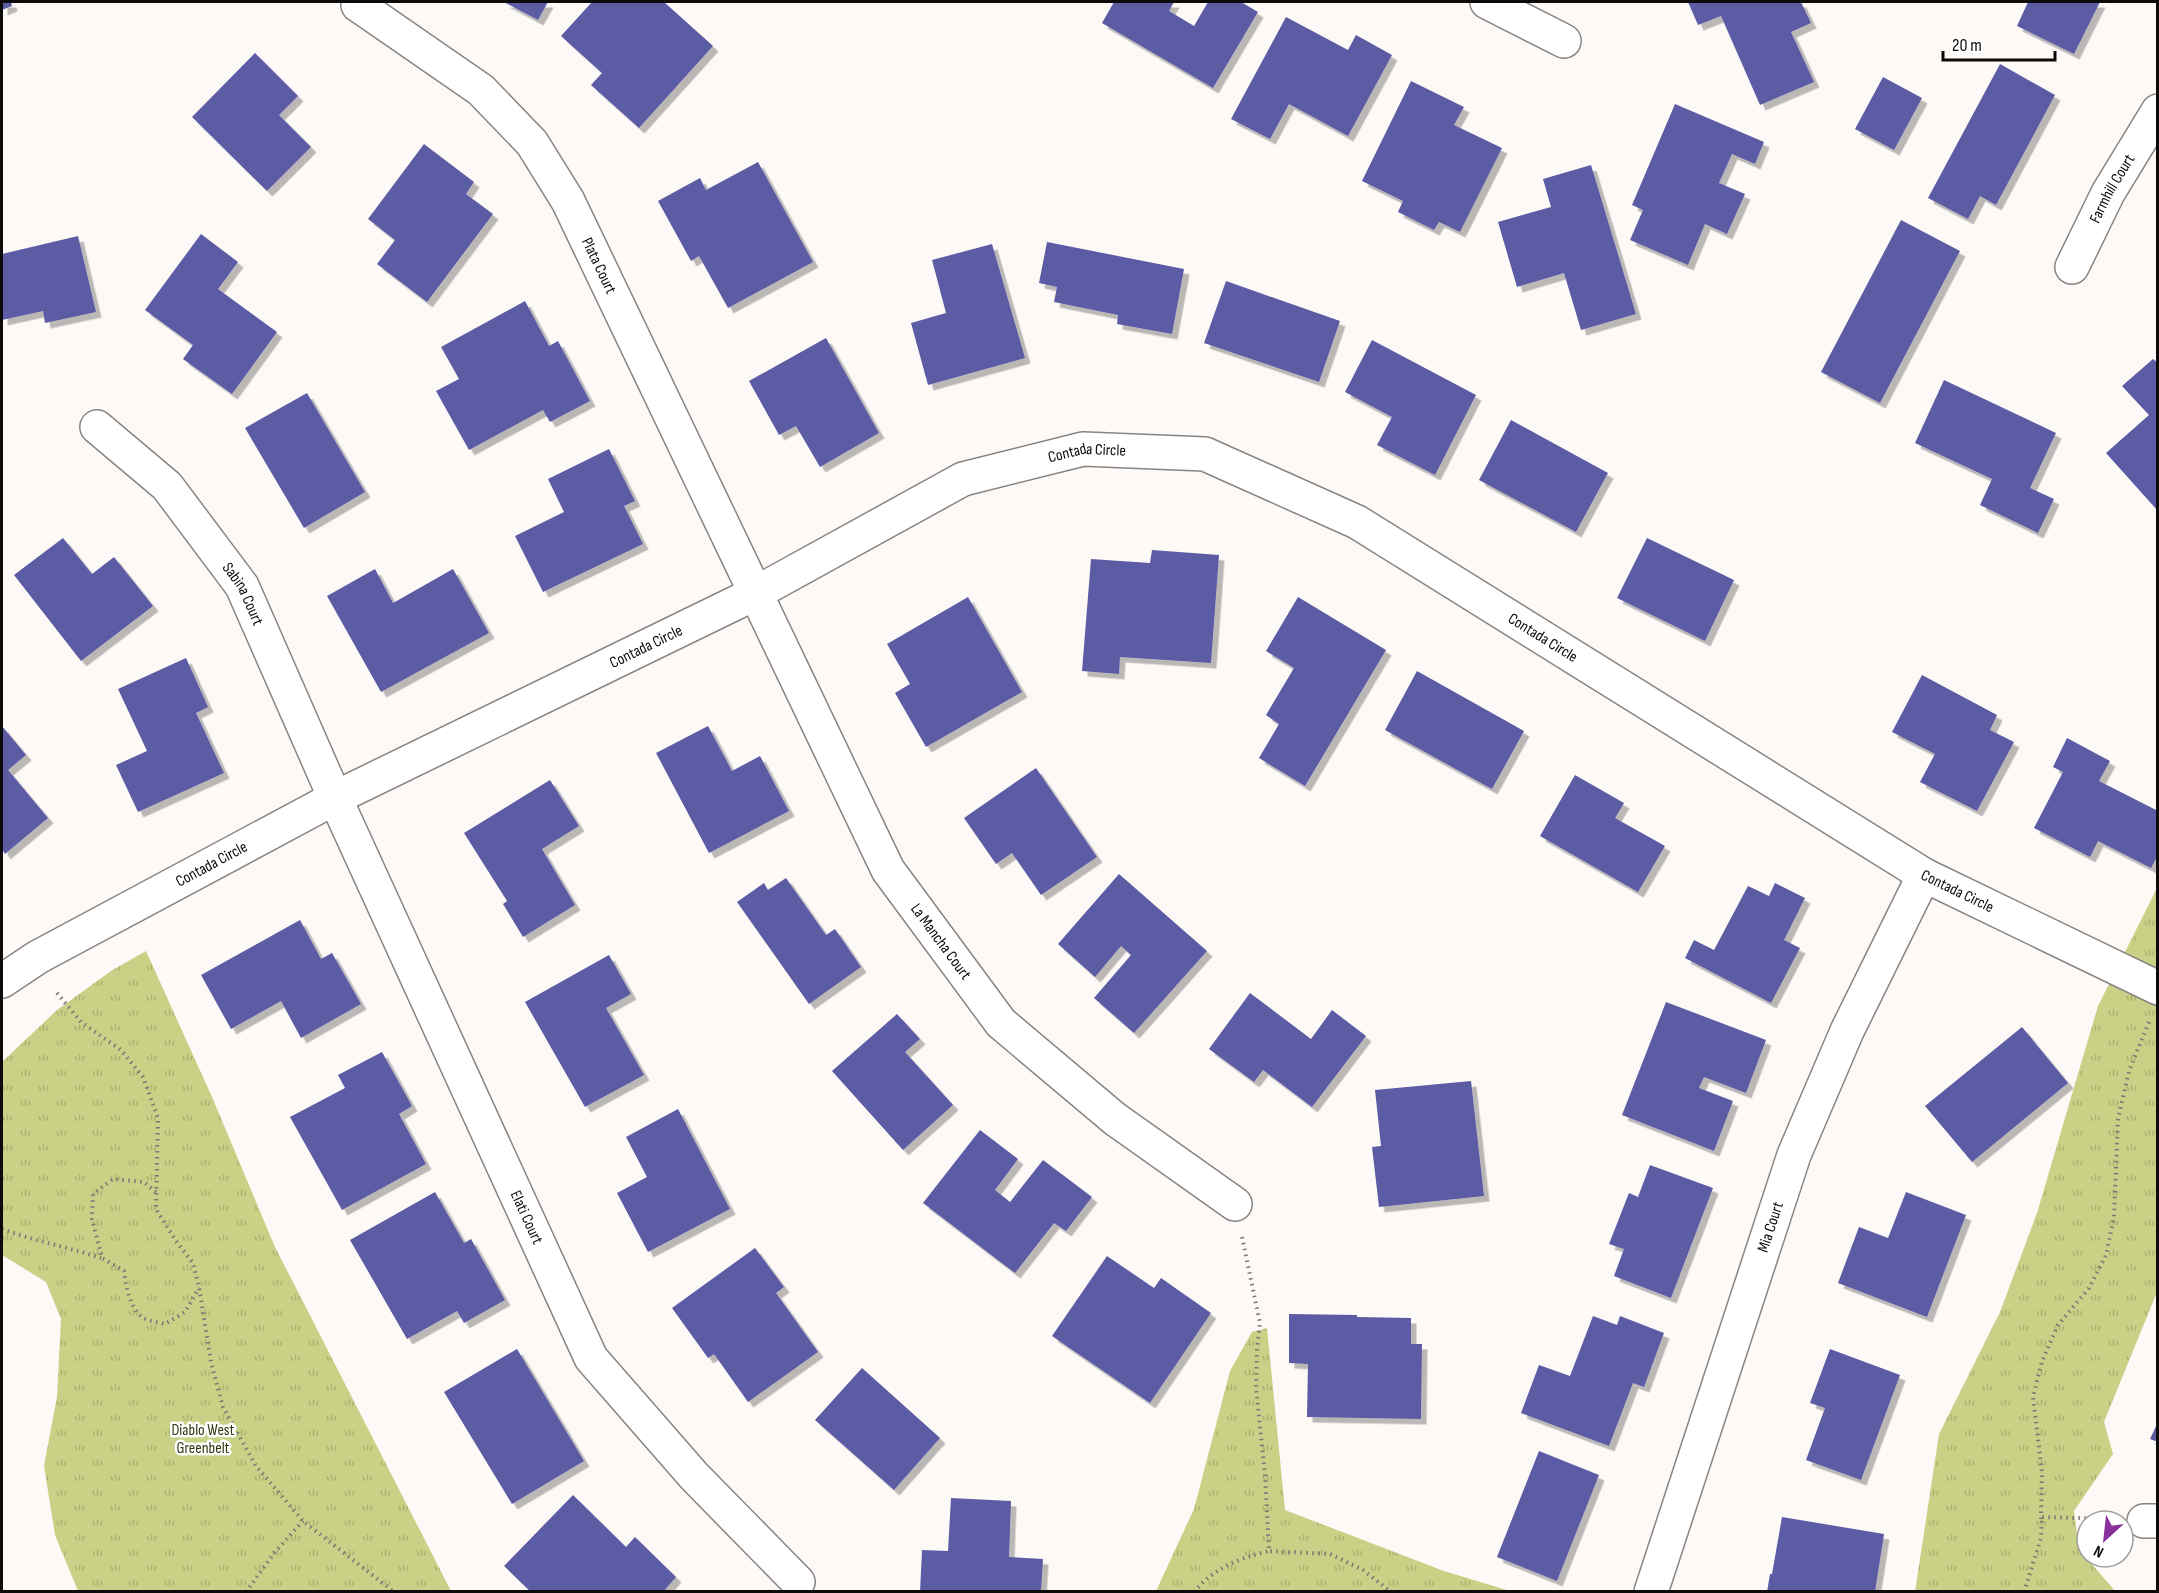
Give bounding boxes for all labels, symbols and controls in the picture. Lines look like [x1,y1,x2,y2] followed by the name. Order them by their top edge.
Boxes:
[1943,24,2056,62] scale bar
[1952,35,1982,56] text: 20 m
[2085,151,2139,226] street label: Farmhill Court
[577,234,621,297] street label: Plata Court
[1046,439,1126,467] street label: Contada Circle
[218,559,268,628] street label: Sabina Court
[1505,609,1581,667] street label: Contada Circle
[606,621,685,672] street label: Contada Circle
[172,837,251,891] street label: Contada Circle
[1918,865,1997,917] street label: Contada Circle
[907,900,975,984] street label: La Mancha Court
[506,1187,547,1247] street label: Elati Court
[1753,1199,1788,1255] street label: Mia Court
[171,1421,235,1458] park label: Diablo West Greenbelt
[2075,1509,2135,1569] north arrow
[2091,1541,2107,1561] text: N

